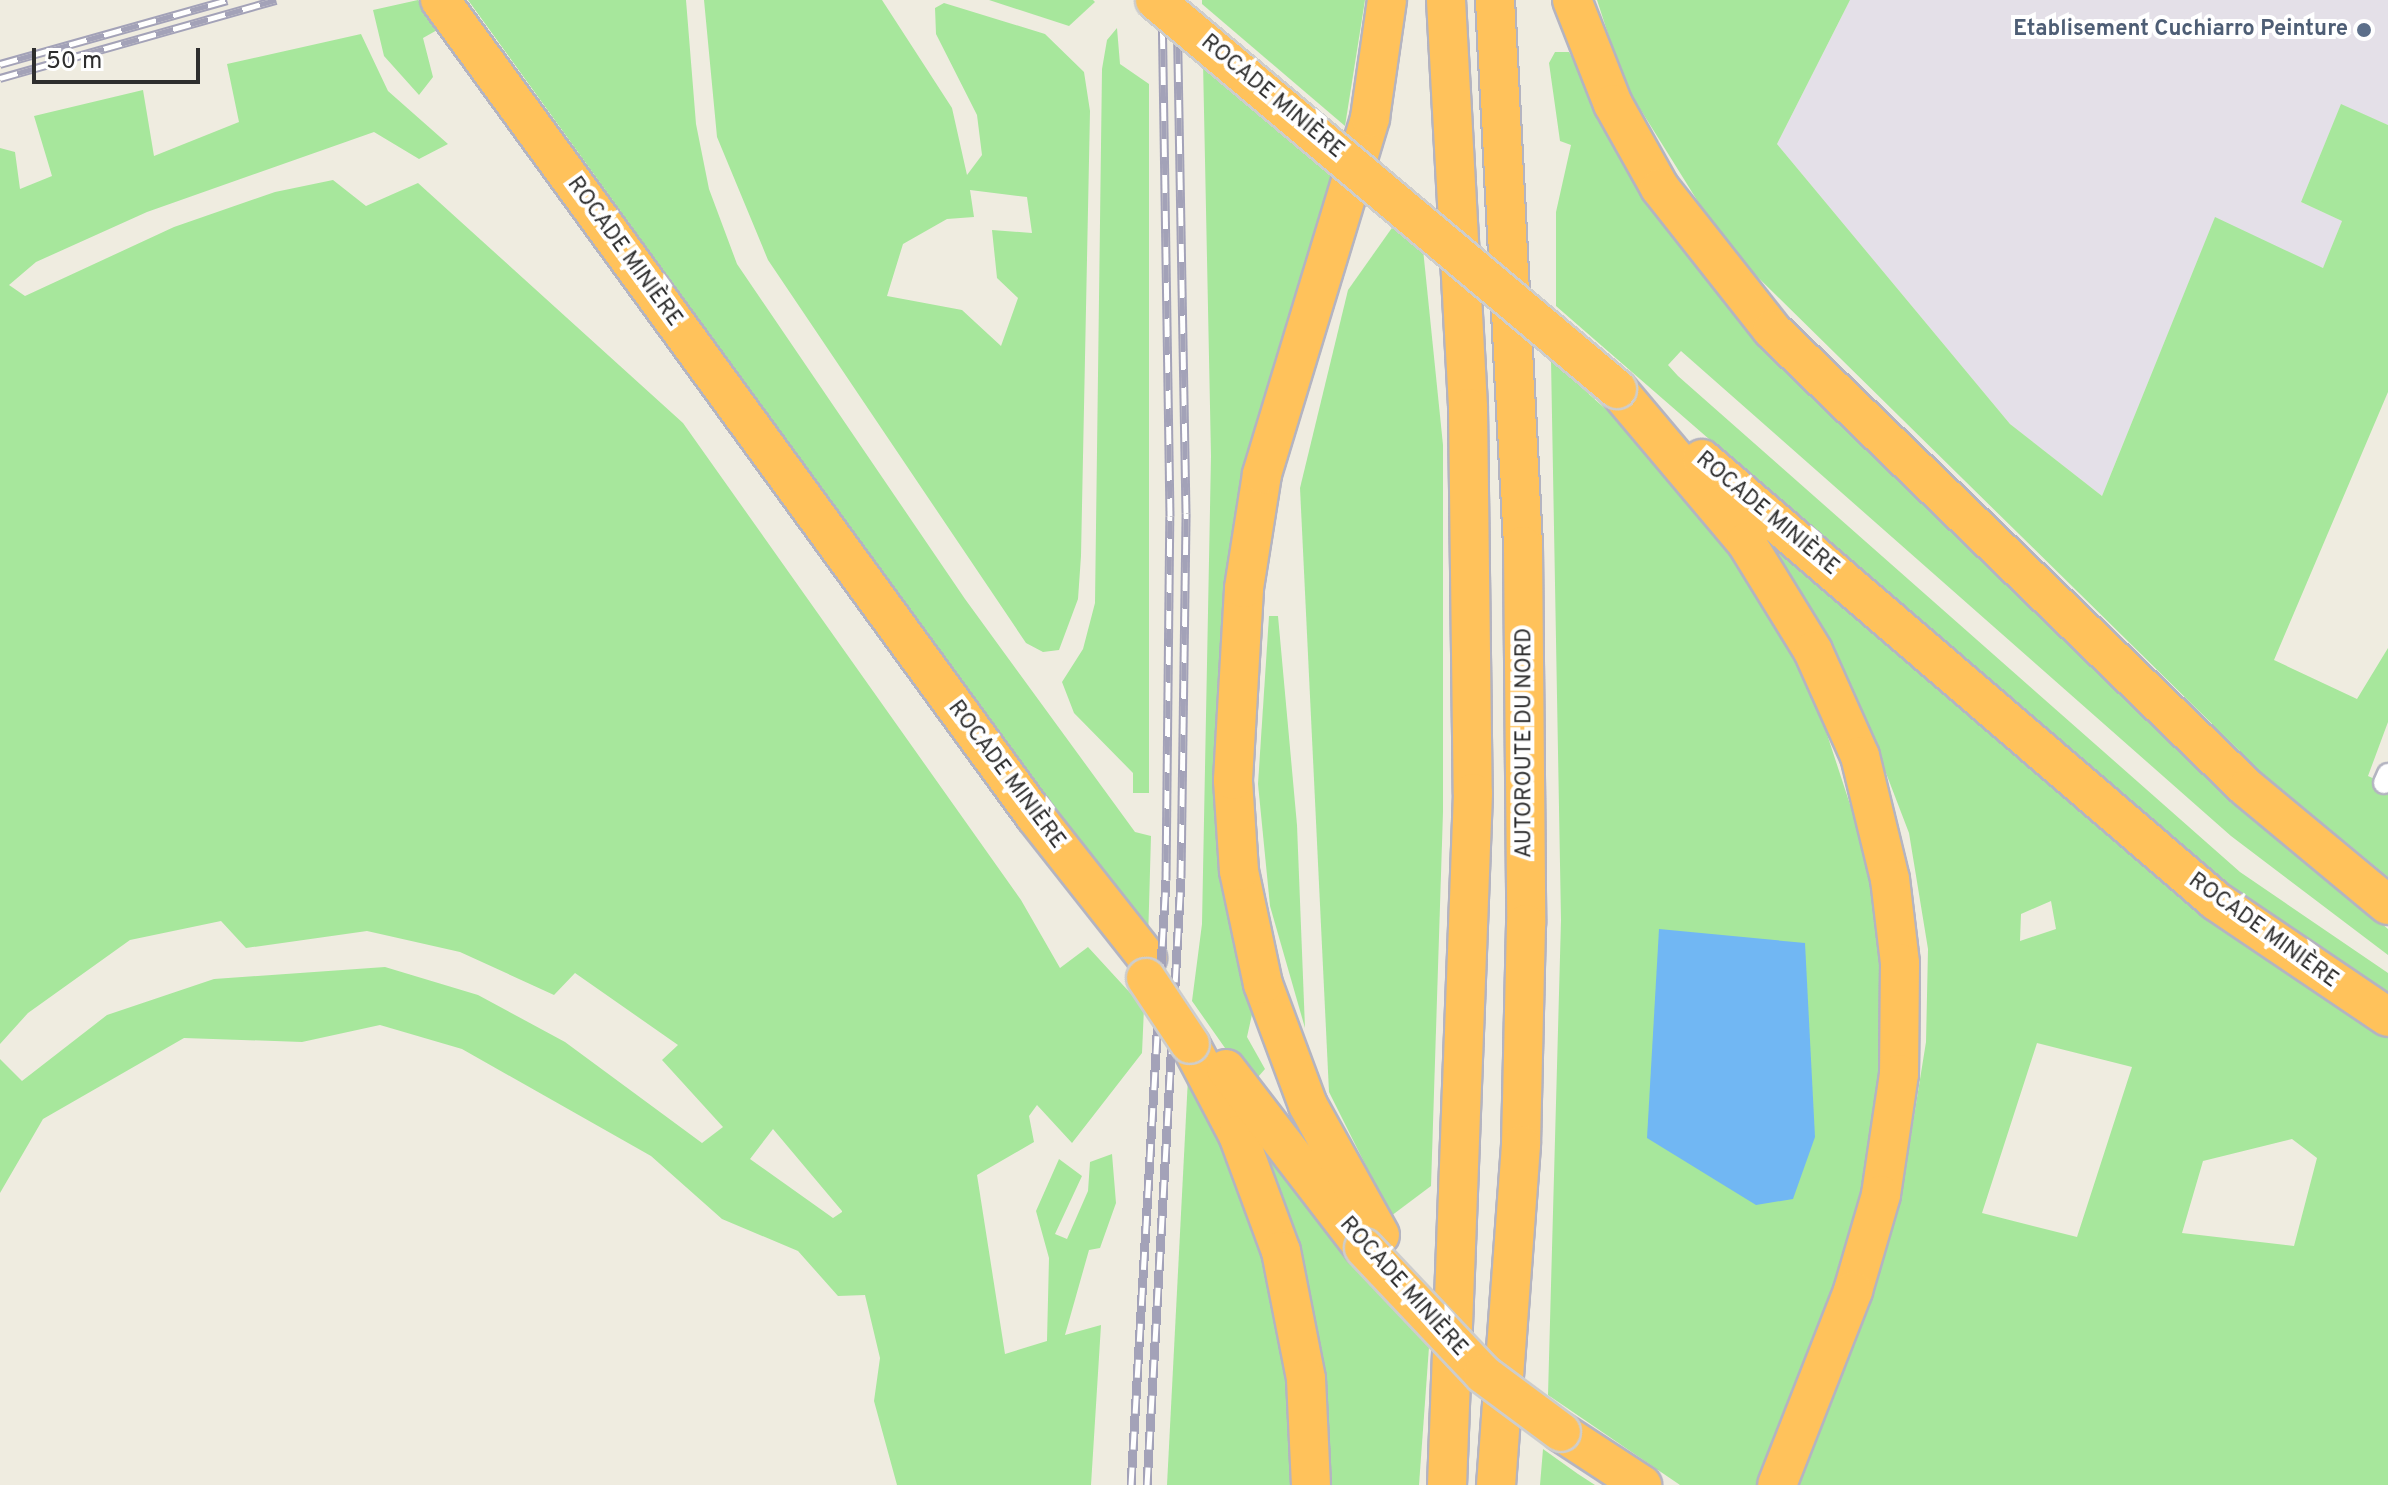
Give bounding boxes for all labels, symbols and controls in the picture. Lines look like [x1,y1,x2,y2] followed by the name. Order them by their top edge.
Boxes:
[2013,17,2348,43] place label: Etablisement Cuchiarro Peinture
[2355,21,2373,39] marker: Etablisement Cuchiarro Peinture
[1195,30,1349,164] street label: ROCADE MINIÈRE
[36,32,204,82] scale bar
[46,47,102,77] text: 50 m
[561,172,687,332] street label: ROCADE MINIÈRE
[1690,447,1844,581] street label: ROCADE MINIÈRE
[1512,628,1538,858] street label: AUTOROUTE DU NORD
[942,696,1070,854] street label: ROCADE MINIÈRE
[2183,868,2343,994] street label: ROCADE MINIÈRE
[1333,1212,1473,1362] street label: ROCADE MINIÈRE

